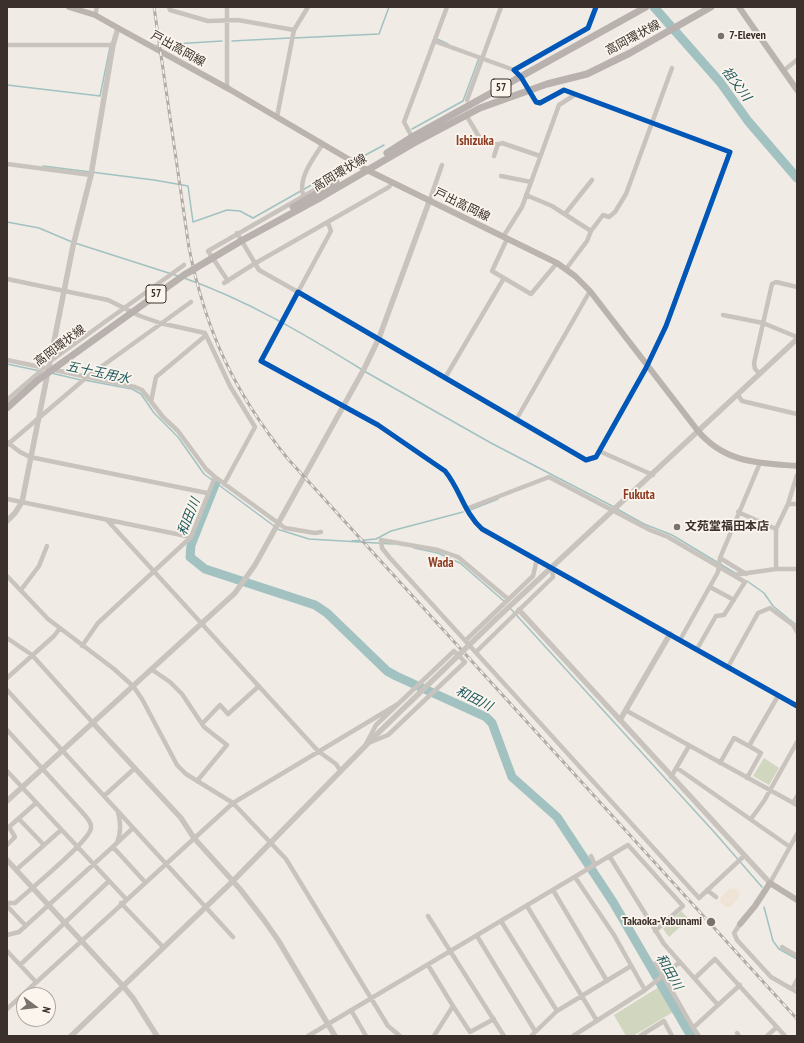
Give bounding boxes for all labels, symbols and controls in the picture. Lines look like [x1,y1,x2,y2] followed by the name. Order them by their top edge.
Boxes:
[603,18,663,58] street label: 高岡環状線
[148,28,208,70] street label: 戸出高岡線
[729,29,766,43] place label: 7-Eleven
[716,31,726,41] marker: 7-Eleven
[718,64,754,104] water label: 祖父川
[491,79,511,97] road number: 57
[456,133,494,149] district label: Ishizuka
[311,151,369,195] street label: 高岡環状線
[432,185,492,225] street label: 戸出高岡線
[146,285,166,303] road number: 57
[32,322,88,370] street label: 高岡環状線
[65,359,131,387] water label: 五十玉用水
[623,487,655,503] district label: Fukuta
[174,496,204,538] water label: 和田川
[685,520,769,534] place label: 文苑堂福田本店
[672,522,682,532] marker: 文苑堂福田本店
[428,555,454,571] district label: Wada
[453,683,495,715] water label: 和田川
[622,915,702,929] place label: Takaoka-Yabunami
[705,916,717,928] marker: Takaoka-Yabunami
[652,951,686,993] water label: 和田川
[16,987,56,1027] north arrow
[39,1005,54,1015] text: N

